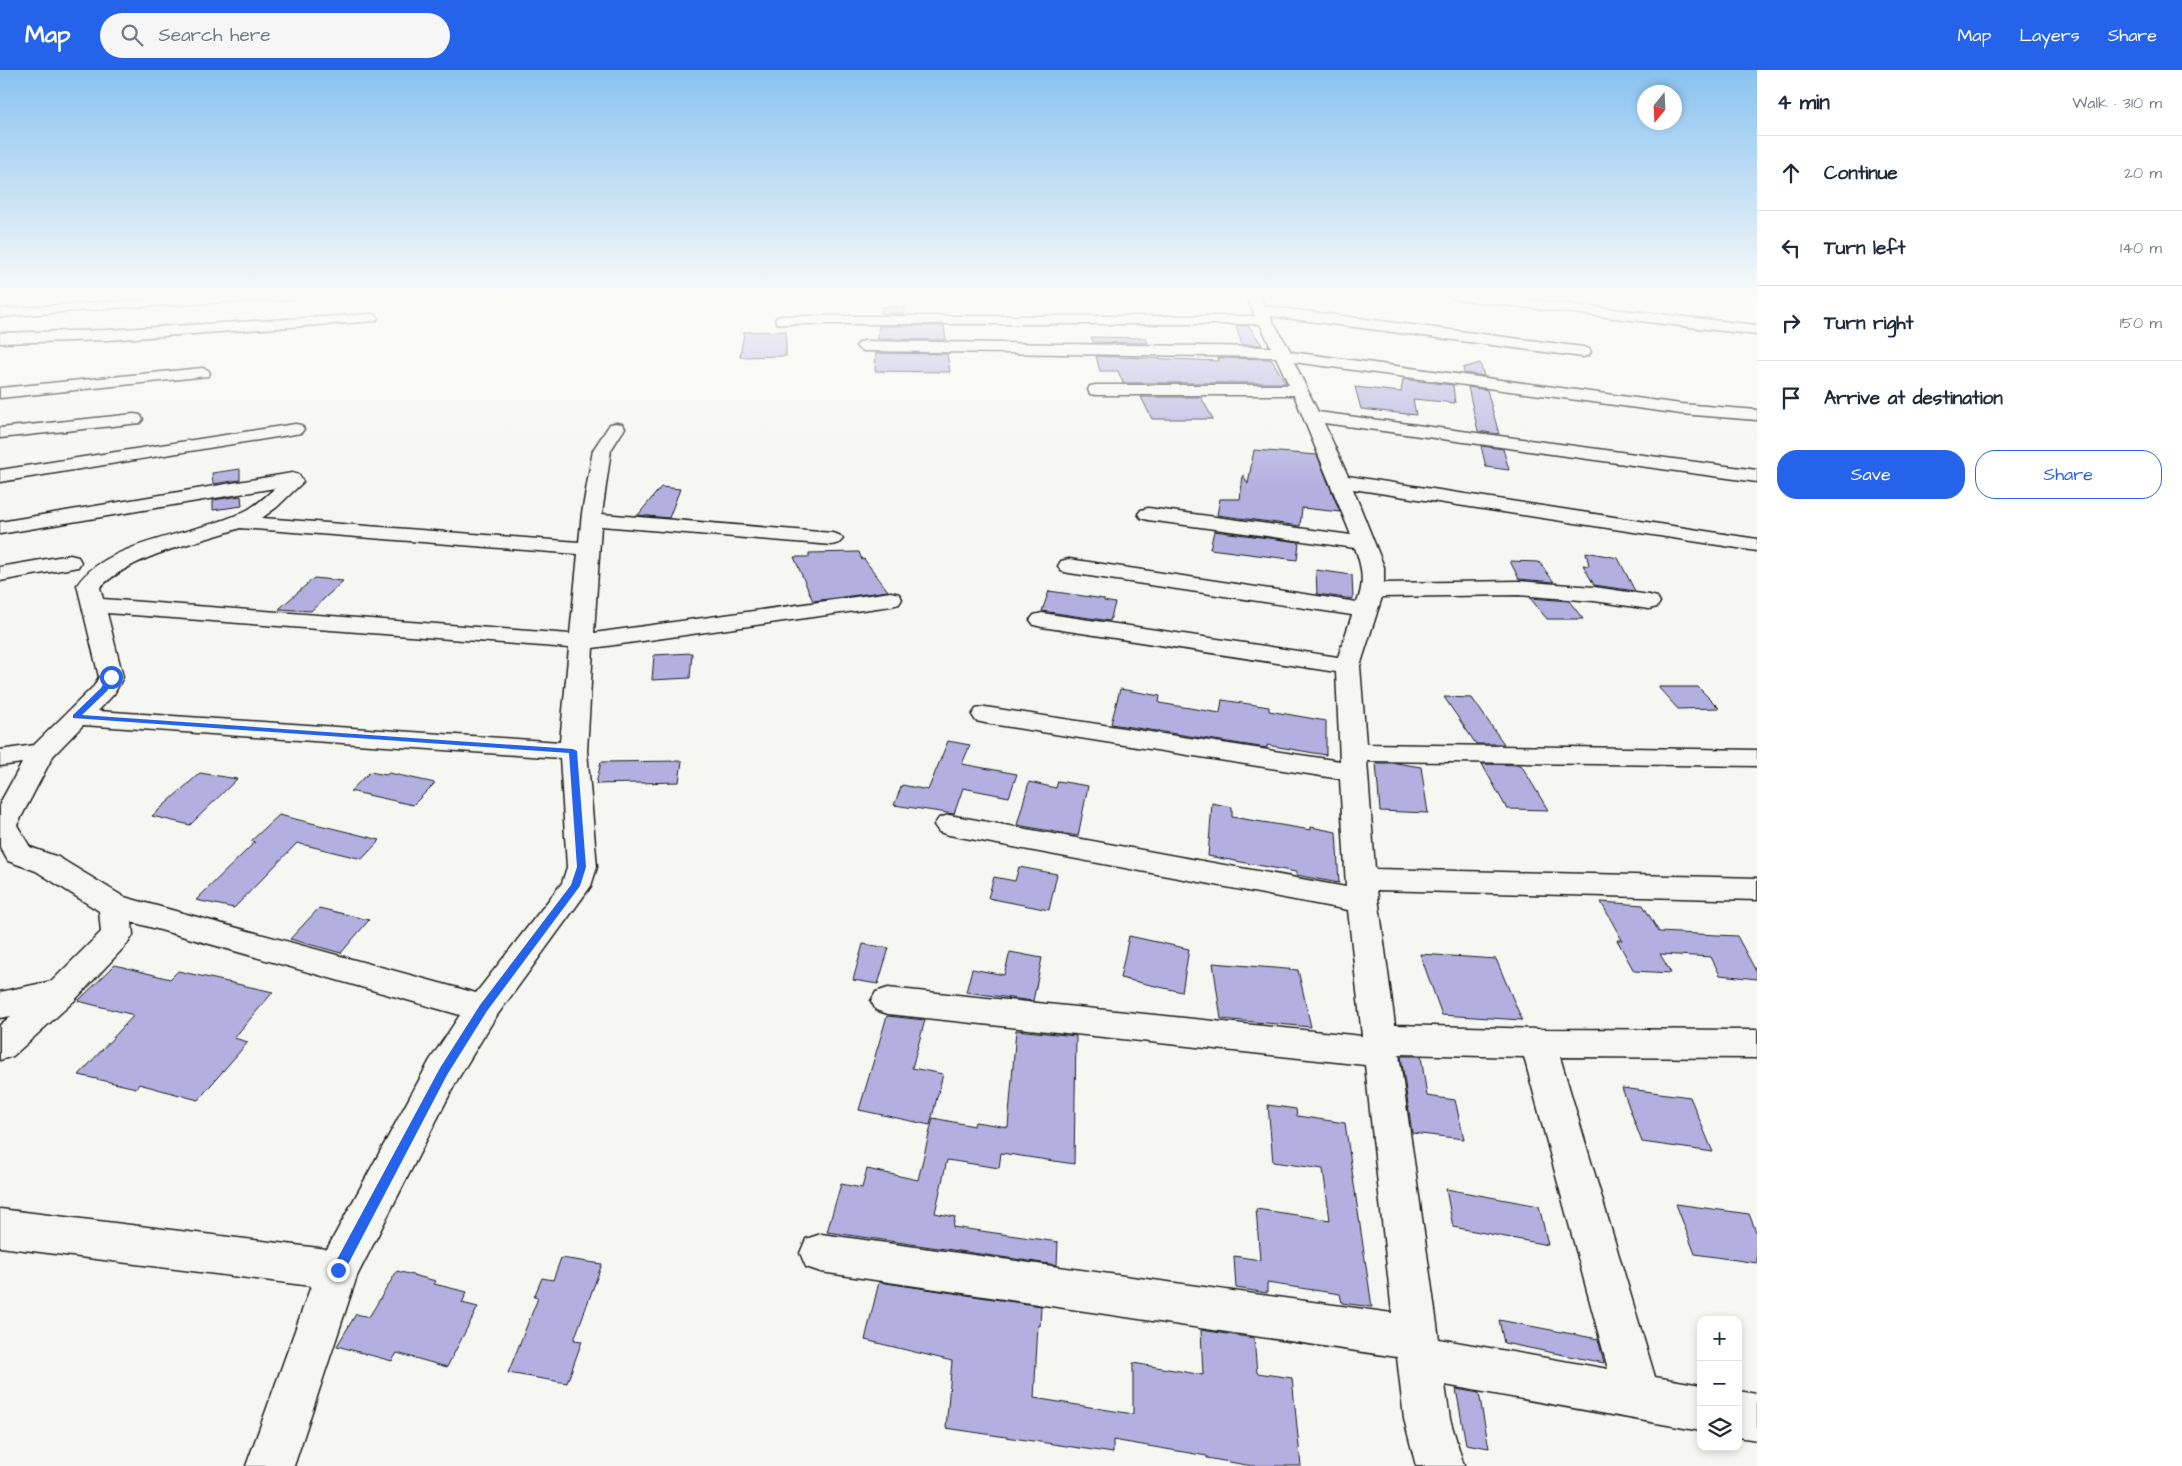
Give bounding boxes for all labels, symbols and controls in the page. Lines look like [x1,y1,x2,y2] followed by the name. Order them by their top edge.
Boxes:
[100,13,450,58] search box
[25,18,70,52] text: Map
[118,21,146,49] icon: search
[158,22,271,49] text: Search here
[1957,23,1991,48] text: Map
[2019,23,2080,48] text: Layers
[2108,23,2157,48] text: Share
[1637,85,1682,130] north arrow
[1777,88,1830,117] text: 4 min
[2072,92,2162,114] text: Walk · 310 m
[1777,159,1805,187] icon: ahead
[1824,160,1898,187] text: Continue
[2124,162,2162,184] text: 20 m
[1777,234,1805,262] icon: left
[1824,235,1905,262] text: Turn left
[2120,237,2162,259] text: 140 m
[1777,309,1805,337] icon: right
[1824,310,1913,337] text: Turn right
[2120,312,2162,334] text: 150 m
[1777,384,1805,412] icon: arrive
[1824,385,2003,412] text: Arrive at destination
[1777,450,1965,499] button: Save
[1975,450,2162,499] button: Share
[100,666,123,689] route start
[327,1259,350,1282] route end
[1697,1316,1742,1451] map controls
[1697,1316,1742,1361] button: +
[1697,1361,1742,1406] button: −
[1697,1406,1742,1451] button: layers

